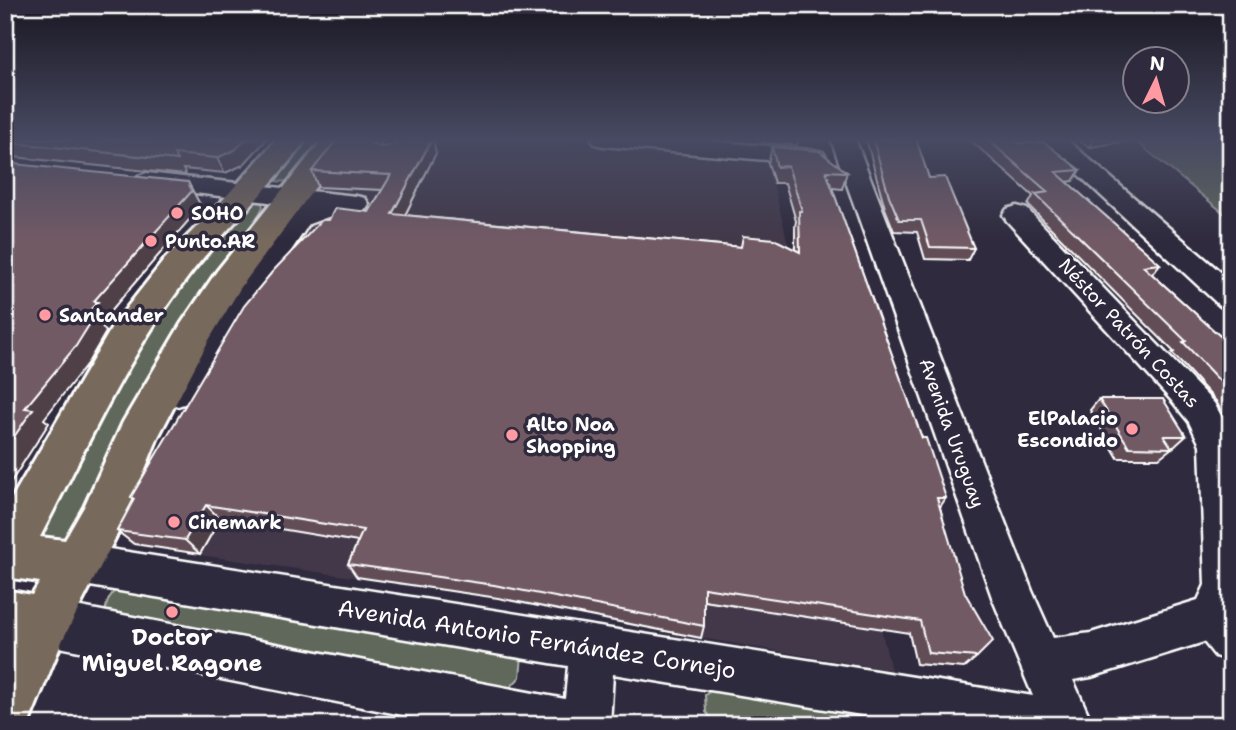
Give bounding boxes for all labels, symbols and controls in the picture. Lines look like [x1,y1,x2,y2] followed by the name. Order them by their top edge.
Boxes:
[1120,46,1190,116] north arrow
[1149,50,1166,77] text: N
[191,201,244,226] place label: SOHO
[169,205,185,221] marker: SOHO
[165,229,255,254] place label: Punto.AR
[143,233,159,249] marker: Punto.AR
[1053,253,1205,413] street label: Néstor Patrón Costas
[59,303,164,328] place label: Santander
[37,307,53,323] marker: Santander
[913,355,991,511] street label: Avenida Uruguay
[1017,406,1118,453] place label: ElPalacio Escondido
[526,412,616,459] place label: Alto Noa Shopping
[1124,421,1140,437] marker: ElPalacio Escondido
[504,427,520,443] marker: Alto Noa Shopping
[188,510,282,535] place label: Cinemark
[166,514,182,530] marker: Cinemark
[336,593,738,685] street label: Avenida Antonio Fernández Cornejo
[164,604,180,620] marker: Doctor Miguel Ragone
[82,622,262,678] place label: Doctor Miguel Ragone

